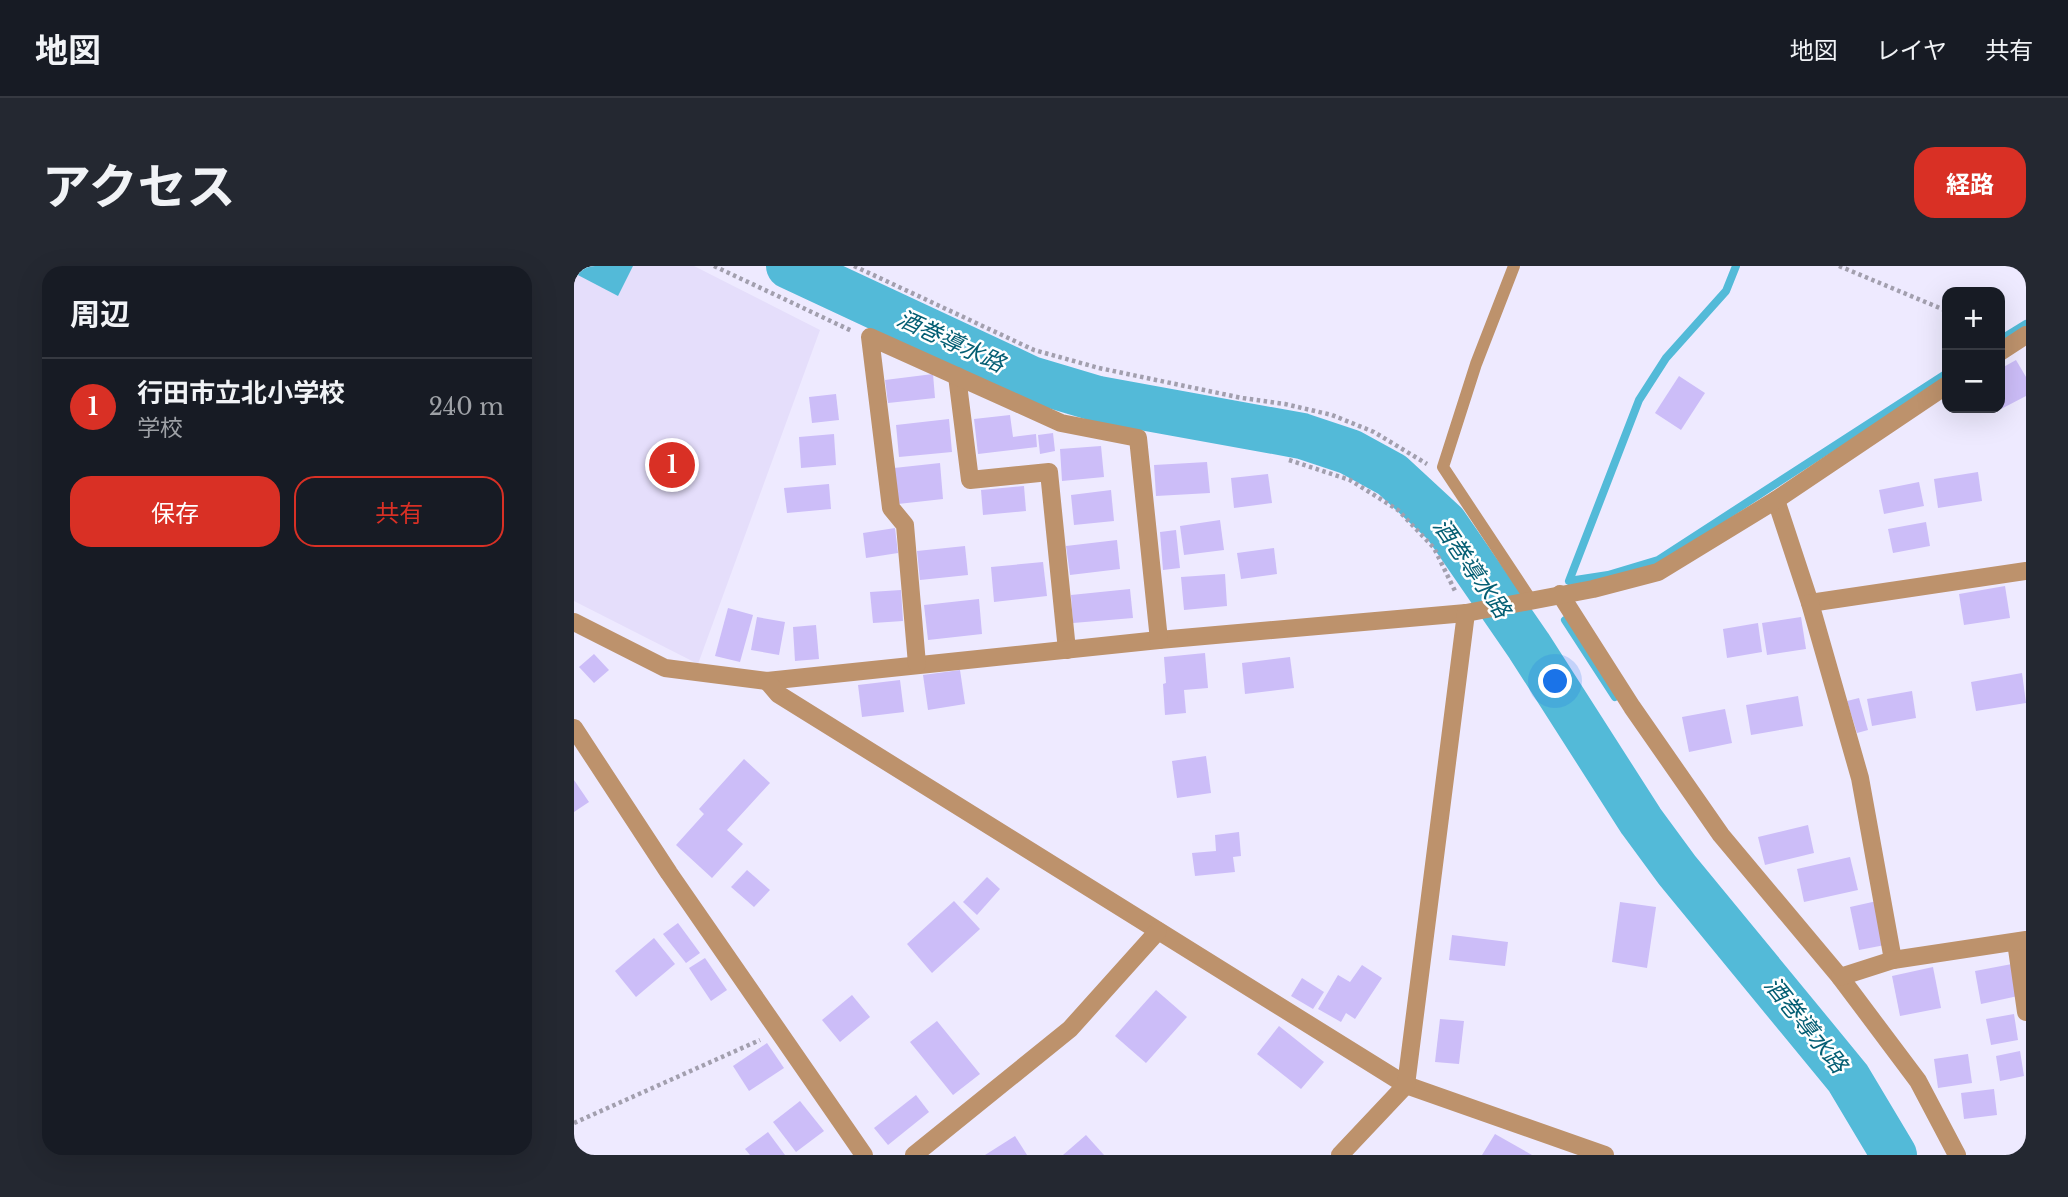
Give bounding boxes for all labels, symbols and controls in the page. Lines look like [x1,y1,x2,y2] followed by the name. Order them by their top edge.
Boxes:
[35,30,101,71] text: 地図
[1790,36,1838,65] text: 地図
[1876,36,1947,65] text: レイヤ
[1985,36,2033,65] text: 共有
[1914,147,2026,218] button: 経路
[42,156,236,217] text: アクセス
[1942,287,2005,413] map controls
[1942,287,2005,350] button: +
[70,296,130,333] text: 周辺
[893,304,1011,379] water label: 酒巻導水路
[1942,350,2005,413] button: −
[137,377,345,409] text: 行田市立北小学校
[88,393,98,421] text: 1
[429,393,504,421] text: 240 m
[137,414,183,442] text: 学校
[649,439,695,491] pin: 1
[70,476,280,547] button: 保存
[294,476,504,547] button: 共有
[1428,513,1518,625] water label: 酒巻導水路
[1538,664,1572,698] your location
[1759,972,1854,1080] water label: 酒巻導水路

